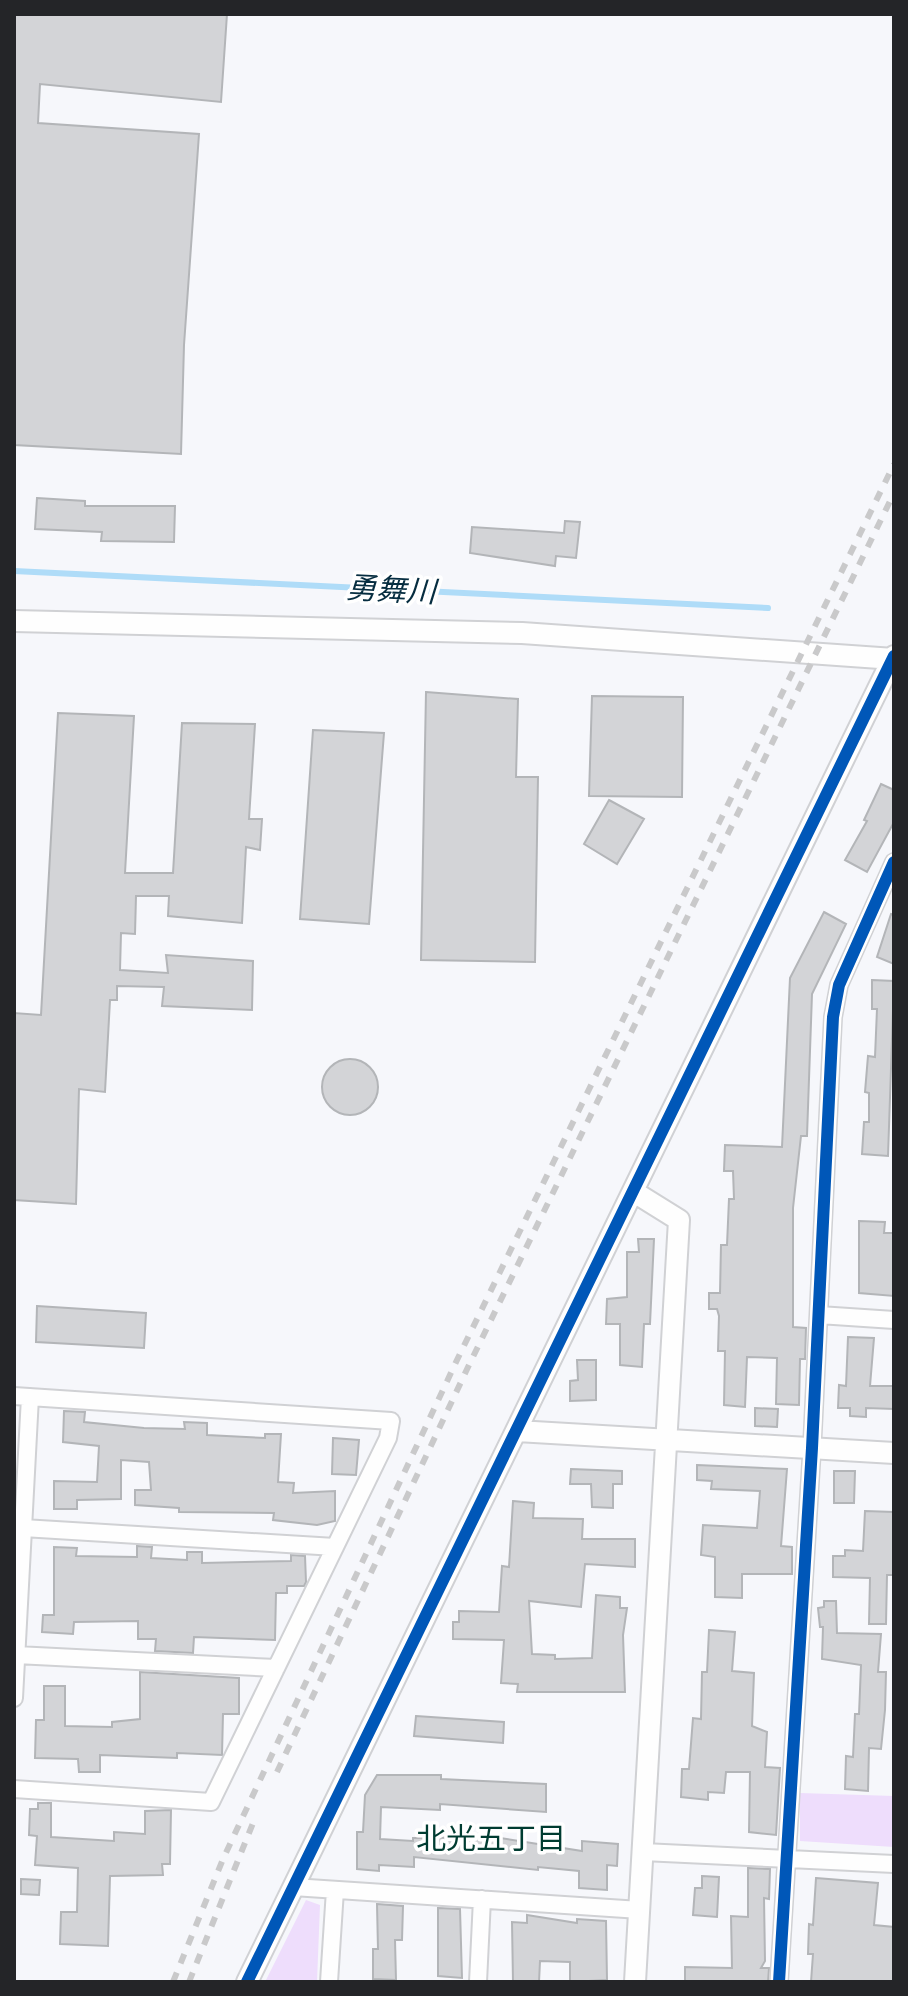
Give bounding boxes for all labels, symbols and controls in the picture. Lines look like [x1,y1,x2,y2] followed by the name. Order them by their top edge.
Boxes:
[345,572,440,608] water label: 勇舞川
[416,1823,566,1855] district label: 北光五丁目

